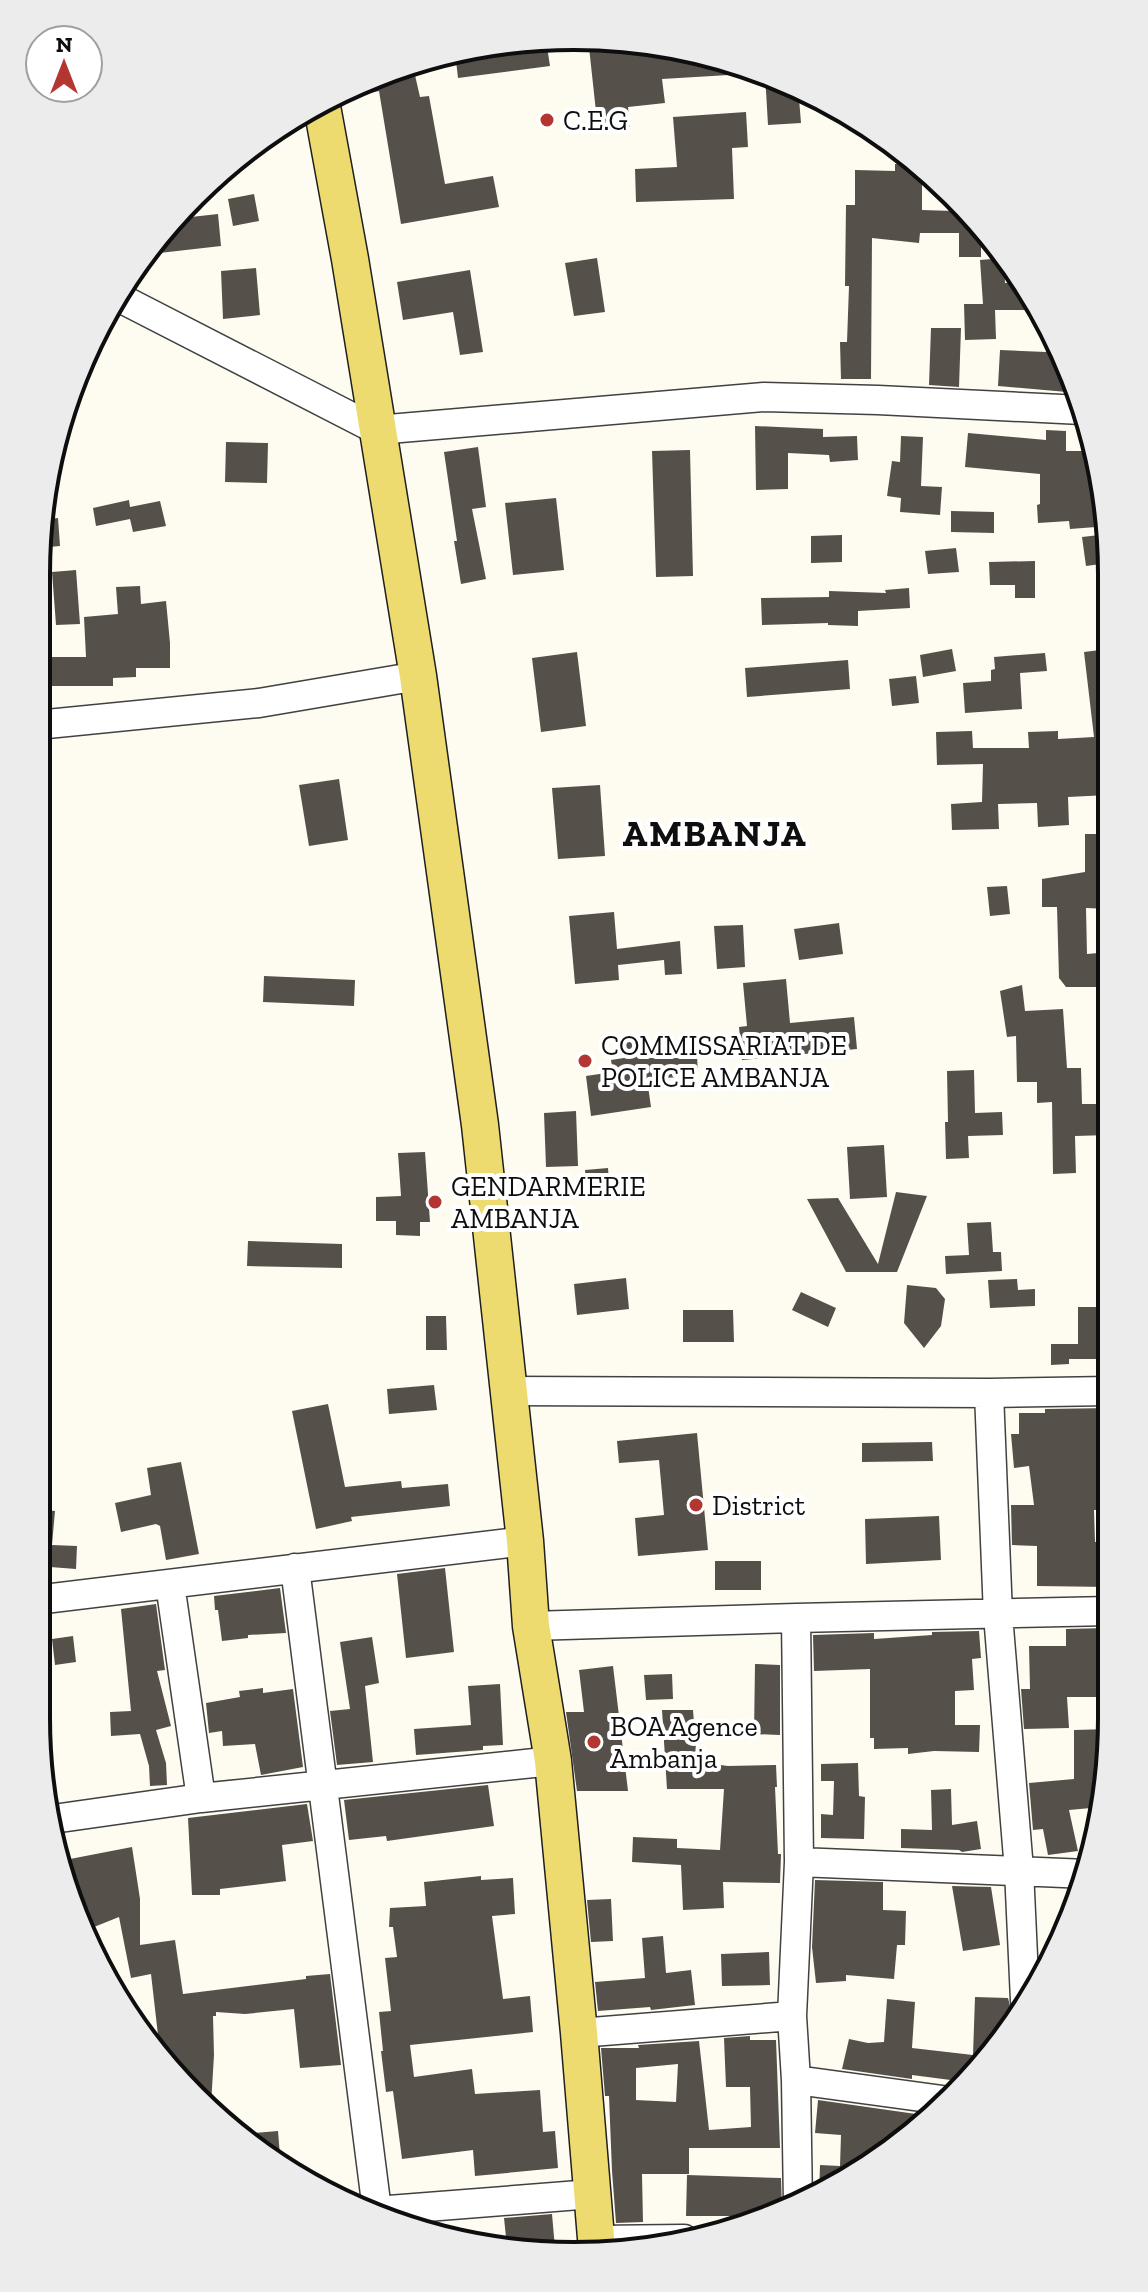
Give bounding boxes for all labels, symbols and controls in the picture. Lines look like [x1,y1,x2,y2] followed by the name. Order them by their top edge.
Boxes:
[24,24,104,104] north arrow
[56,31,73,58] text: N
[563,104,628,137] place label: C.E.G
[538,111,556,129] marker: C.E.G
[622,812,808,855] district label: AMBANJA
[601,1029,847,1094] place label: COMMISSARIAT DE POLICE AMBANJA
[576,1052,594,1070] marker: COMMISSARIAT DE POLICE AMBANJA
[451,1170,646,1235] place label: GENDARMERIE AMBANJA
[426,1193,444,1211] marker: GENDARMERIE AMBANJA
[712,1489,806,1522] place label: District
[687,1496,705,1514] marker: District
[610,1710,758,1775] place label: BOA Agence Ambanja
[585,1733,603,1751] marker: BOA Agence Ambanja

